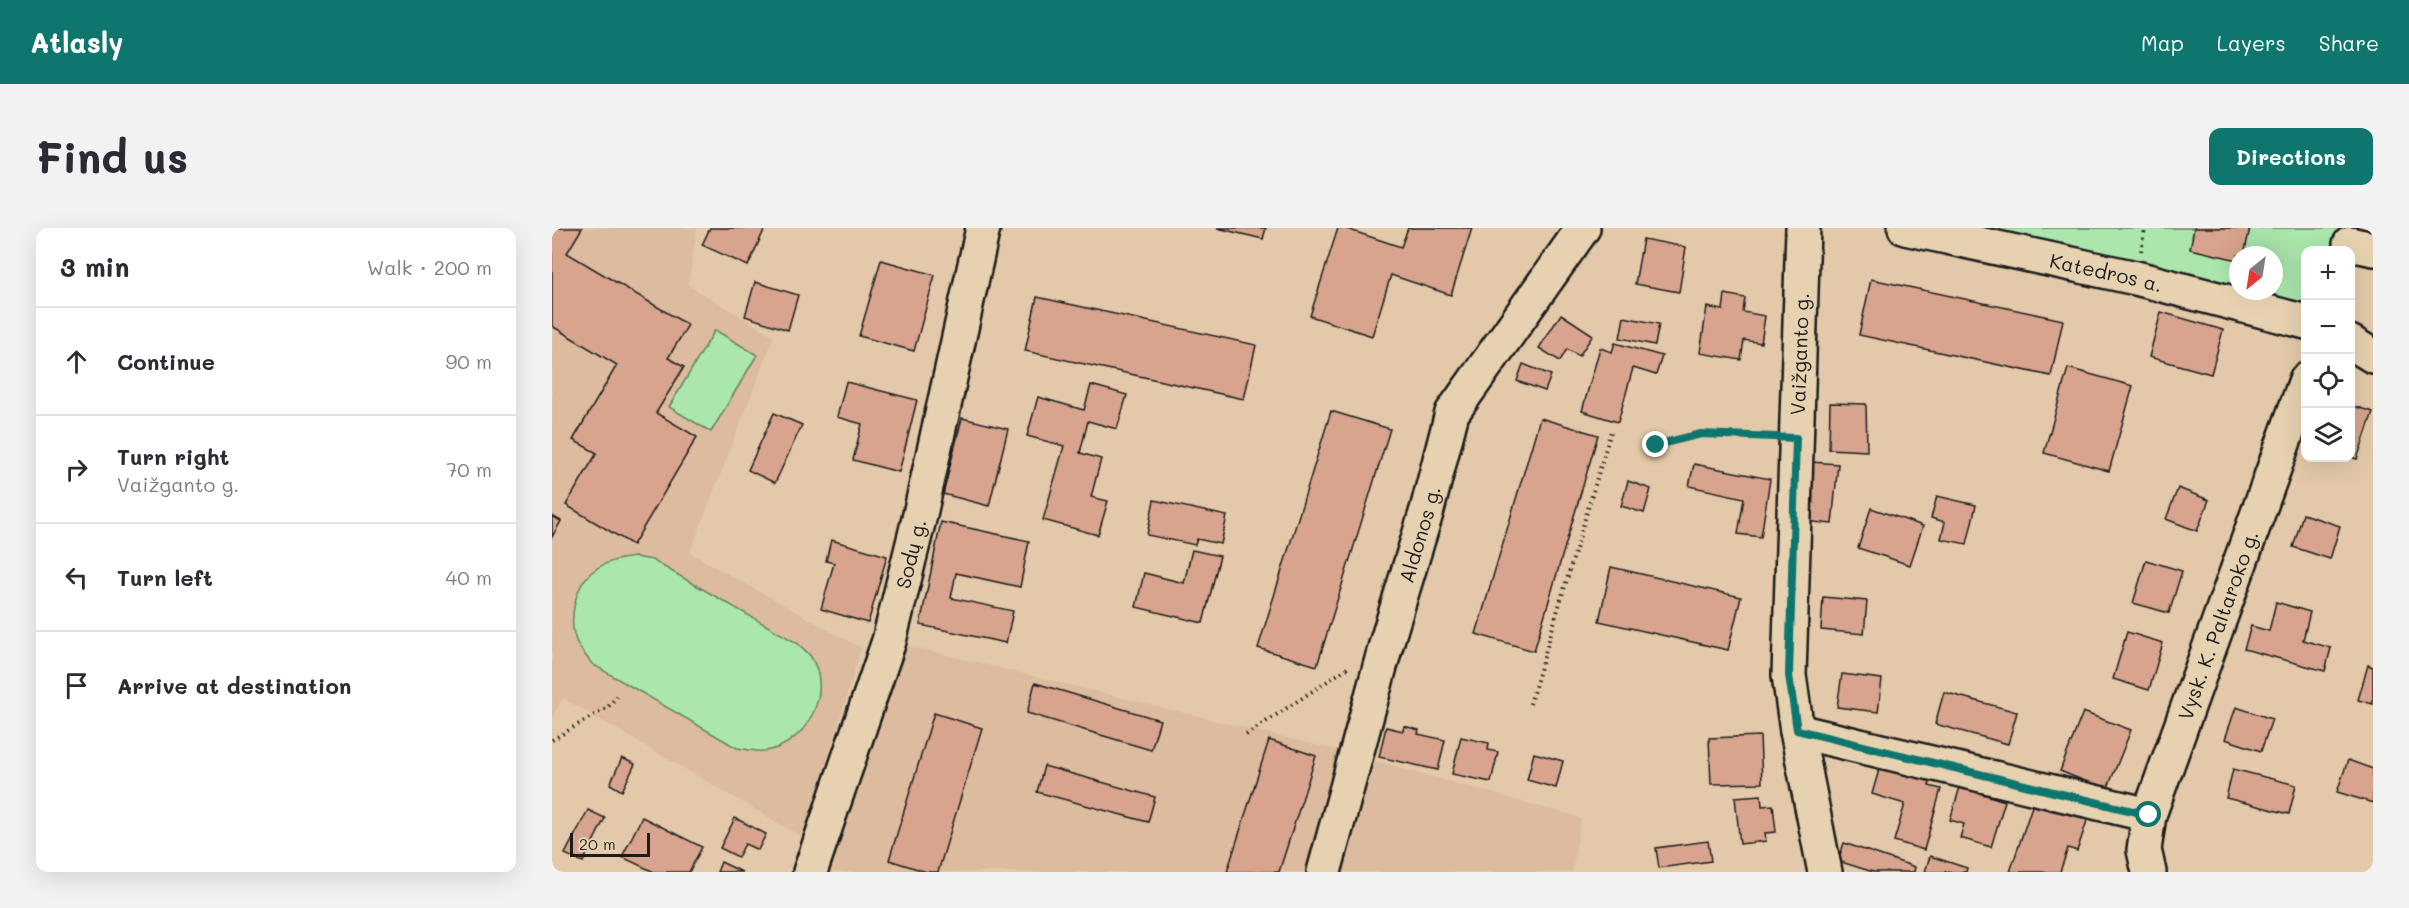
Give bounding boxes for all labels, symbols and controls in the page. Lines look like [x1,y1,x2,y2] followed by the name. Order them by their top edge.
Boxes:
[30,24,124,60] text: Atlasly
[2141,29,2184,56] text: Map
[2217,29,2286,56] text: Layers
[2319,29,2379,56] text: Share
[2209,128,2373,185] button: Directions
[36,129,188,184] text: Find us
[2229,246,2283,300] north arrow
[2301,246,2355,462] map controls
[2301,246,2355,300] button: +
[2047,247,2166,297] street label: Katedros a.
[60,250,129,284] text: 3 min
[367,254,492,280] text: Walk · 200 m
[1784,292,1814,416] street label: Vaižganto g.
[2301,300,2355,354] button: −
[60,345,93,378] icon: ahead
[117,347,215,376] text: Continue
[446,348,492,374] text: 90 m
[2301,354,2355,408] button: locate
[2301,408,2355,462] button: layers
[1642,431,1668,457] route end
[117,442,229,471] text: Turn right
[60,453,93,486] icon: right
[446,456,492,482] text: 70 m
[117,471,239,497] text: Vaižganto g.
[1393,483,1446,586] street label: Aldonos g.
[889,516,932,591] street label: Sodų g.
[2171,527,2264,723] street label: Vysk. K. Paltaroko g.
[60,561,93,594] icon: left
[117,563,213,592] text: Turn left
[446,564,492,590] text: 40 m
[60,669,93,702] icon: arrive
[117,671,352,700] text: Arrive at destination
[2135,801,2161,827] route start
[570,830,650,858] scale bar
[579,833,616,854] text: 20 m

